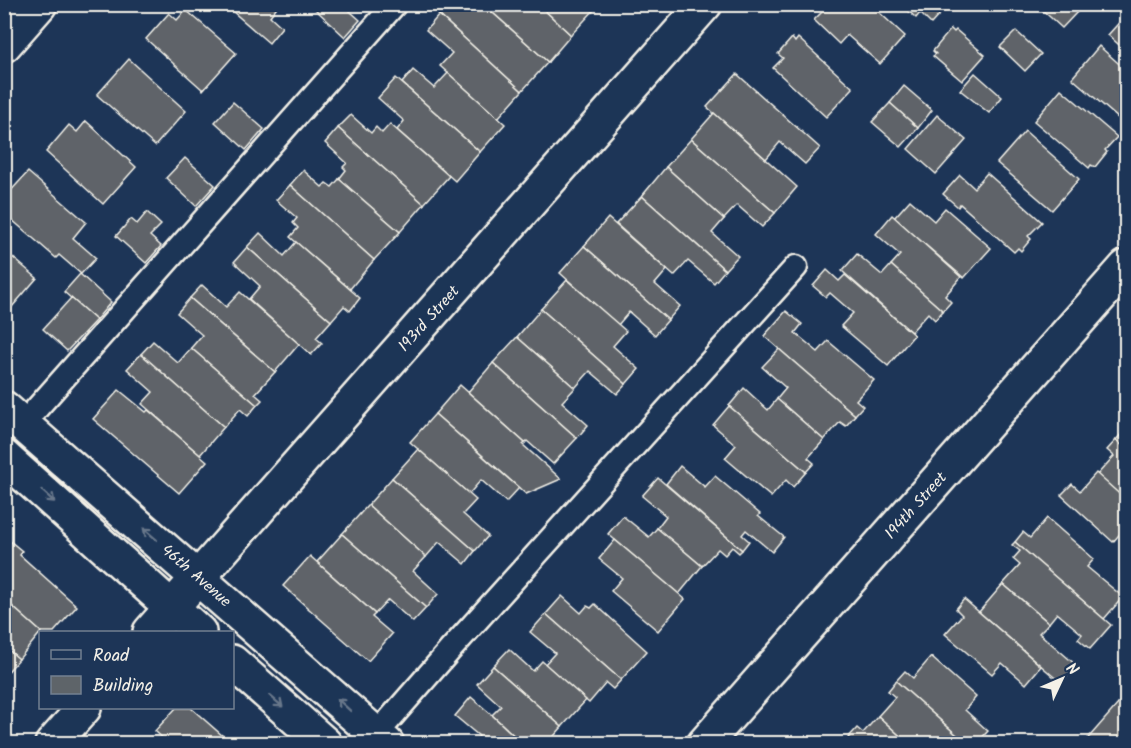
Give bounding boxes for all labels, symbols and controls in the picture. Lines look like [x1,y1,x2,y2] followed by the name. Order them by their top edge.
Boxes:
[392,279,466,358] street label: 193rd Street
[879,466,954,545] street label: 194th Street
[40,489,55,503] one-way arrow
[143,527,158,541] one-way arrow
[155,538,237,614] street label: 46th Avenue
[39,631,234,709] legend
[93,642,130,671] text: Road
[1032,649,1092,709] north arrow
[1059,657,1084,682] text: N
[93,672,153,701] text: Building
[269,694,284,708] one-way arrow
[336,698,351,712] one-way arrow

